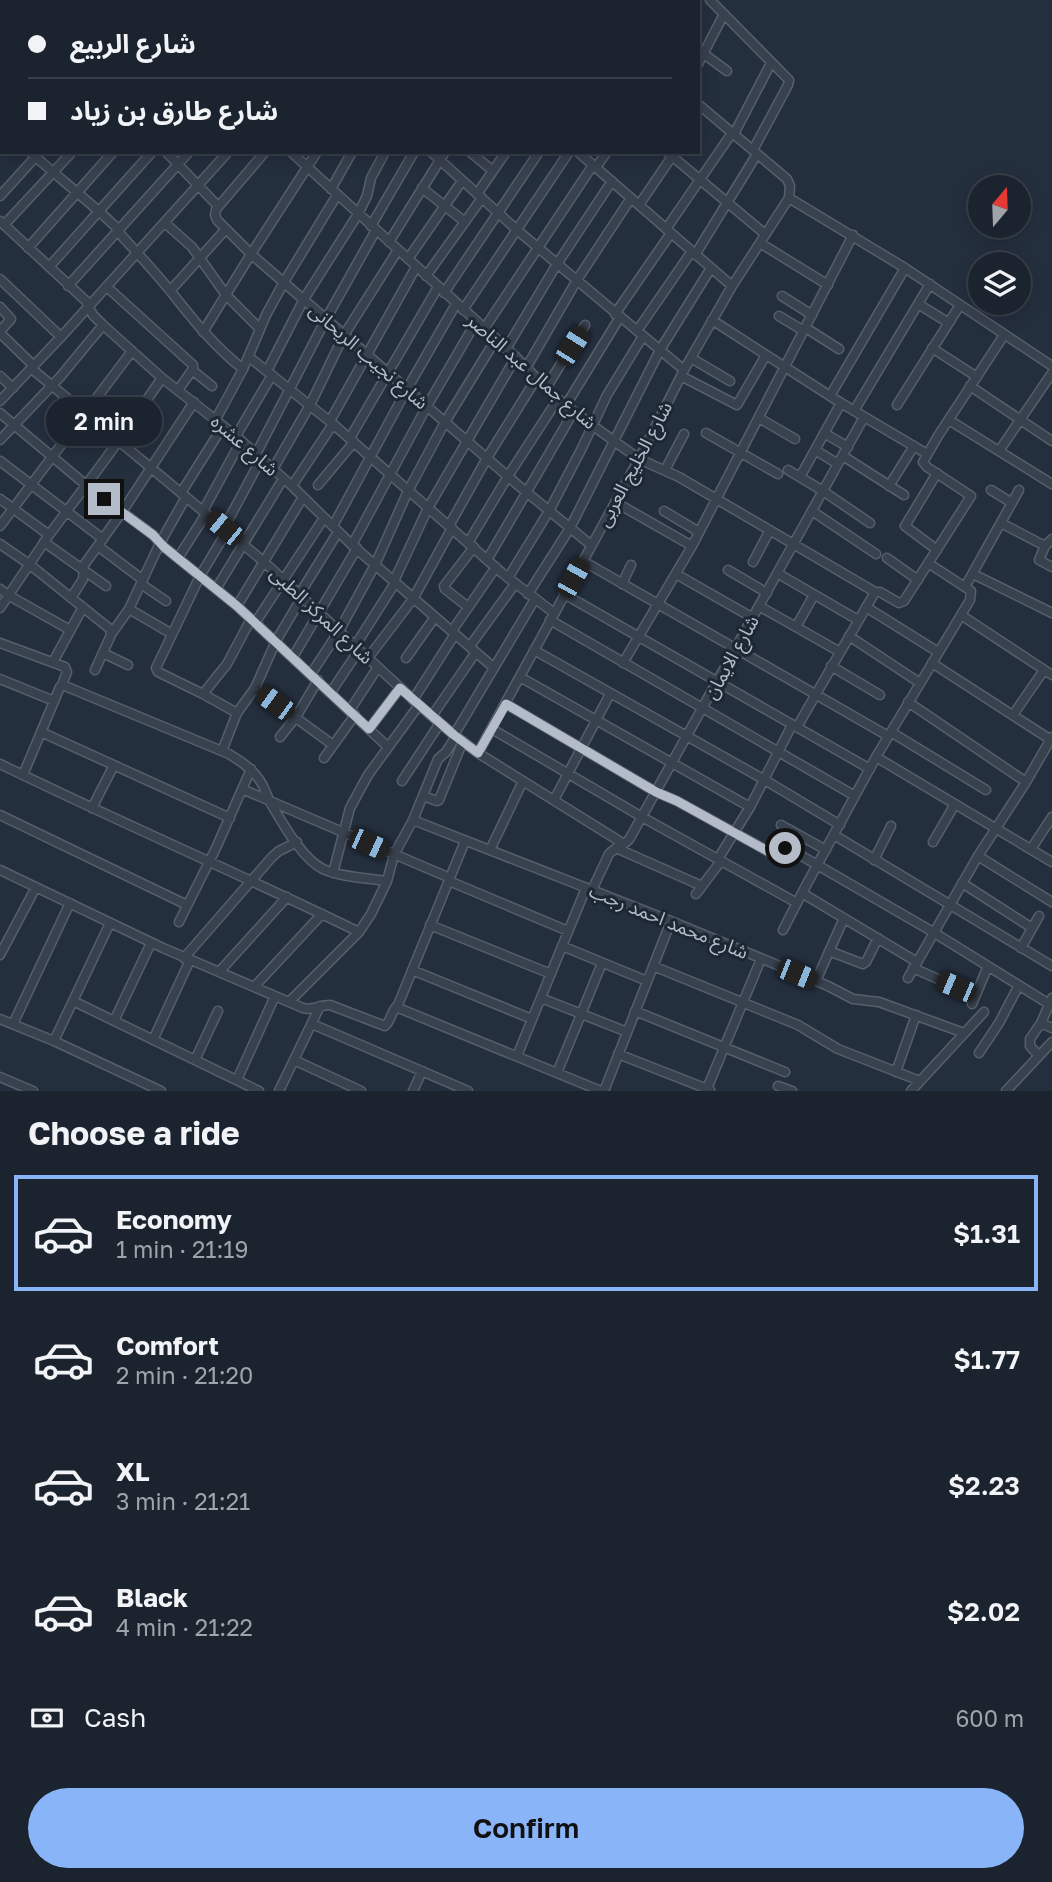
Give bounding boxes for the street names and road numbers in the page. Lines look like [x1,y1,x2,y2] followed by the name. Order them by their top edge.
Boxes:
[303,298,434,416] street label: شارع نجيب الريحانى
[460,307,602,436] street label: شارع جمال عبد الناصر
[591,397,680,532] street label: شارع الخليج العربى
[205,409,284,482] street label: شارع عشره
[264,561,379,670] street label: شارع المركز الطبى
[698,611,766,704] street label: شارع الايمان
[585,878,752,966] street label: شارع محمد احمد رجب

